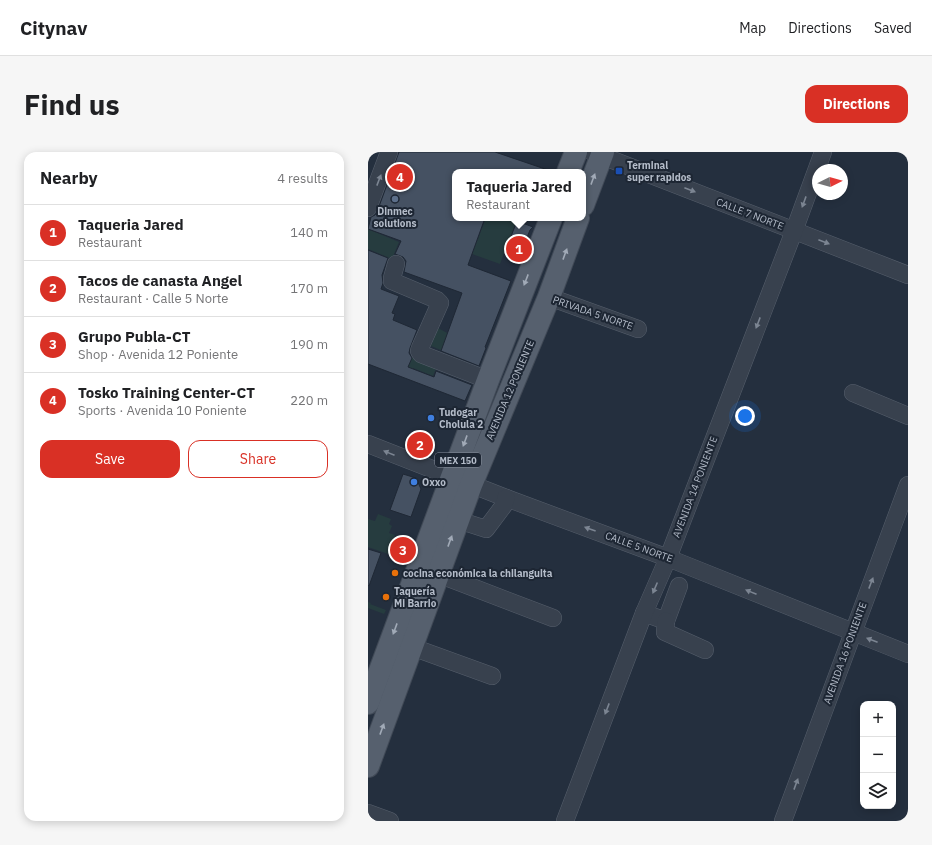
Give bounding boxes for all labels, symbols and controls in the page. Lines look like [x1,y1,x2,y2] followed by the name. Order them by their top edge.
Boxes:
[20,16,87,40] text: Citynav
[739,19,766,37] text: Map
[788,19,852,37] text: Directions
[874,19,912,37] text: Saved
[805,85,908,123] button: Directions
[24,86,120,123] text: Find us
[627,159,691,184] place label: Terminal super rapidos
[387,162,413,192] pin: 4
[812,164,848,200] north arrow
[614,166,624,176] marker: Terminal super rapidos
[40,167,98,189] text: Nearby
[452,169,586,221] popup
[277,170,328,187] text: 4 results
[590,172,596,184] one-way arrow
[376,173,382,185] one-way arrow
[466,177,572,196] text: Taqueria Jared
[685,188,697,194] one-way arrow
[390,194,400,204] marker: Dinmec solutions
[714,195,786,233] street label: CALLE 7 NORTE
[466,196,530,213] text: Restaurant
[801,196,807,208] one-way arrow
[374,205,417,230] place label: Dinmec solutions
[78,215,184,234] text: Taqueria Jared
[49,224,57,241] text: 1
[290,224,328,241] text: 140 m
[78,234,142,251] text: Restaurant
[506,234,532,264] pin: 1
[819,240,831,246] one-way arrow
[562,248,568,260] one-way arrow
[78,271,242,290] text: Tacos de canasta Angel
[523,275,529,287] one-way arrow
[49,280,57,297] text: 2
[290,280,328,297] text: 170 m
[78,290,228,307] text: Restaurant · Calle 5 Norte
[551,293,635,333] street label: PRIVADA 5 NORTE
[755,318,761,330] one-way arrow
[78,327,191,346] text: Grupo Publa-CT
[49,336,57,353] text: 3
[290,336,328,353] text: 190 m
[483,338,537,442] street label: AVENIDA 12 PONIENTE
[78,346,238,363] text: Shop · Avenida 12 Poniente
[78,383,255,402] text: Tosko Training Center-CT
[49,392,57,409] text: 4
[290,392,328,409] text: 220 m
[78,402,247,419] text: Sports · Avenida 10 Poniente
[439,406,483,431] place label: Tudogar Cholula 2
[735,406,755,426] your location
[426,413,436,423] marker: Tudogar Cholula 2
[407,430,433,460] pin: 2
[670,434,720,539] street label: AVENIDA 14 PONIENTE
[462,436,468,448] one-way arrow
[40,440,180,478] button: Save
[188,440,328,478] button: Share
[383,449,395,455] one-way arrow
[435,453,481,467] road number: MEX 150
[422,476,446,489] place label: Oxxo
[409,477,419,487] marker: Oxxo
[584,526,596,532] one-way arrow
[603,529,675,565] street label: CALLE 5 NORTE
[390,535,416,565] pin: 3
[448,535,454,547] one-way arrow
[403,567,553,580] place label: cocina económica la chilanguita
[390,568,400,578] marker: cocina económica la chilanguita
[869,577,875,589] one-way arrow
[651,582,657,594] one-way arrow
[394,585,437,610] place label: Taquería Mi Barrio
[744,588,756,594] one-way arrow
[381,592,391,602] marker: Taquería Mi Barrio
[821,600,870,706] street label: AVENIDA 16 PONIENTE
[392,623,398,635] one-way arrow
[865,636,877,642] one-way arrow
[860,701,896,809] map controls
[860,701,896,737] button: +
[604,703,610,715] one-way arrow
[379,723,385,735] one-way arrow
[860,737,896,773] button: −
[860,773,896,809] button: layers
[794,778,800,790] one-way arrow

